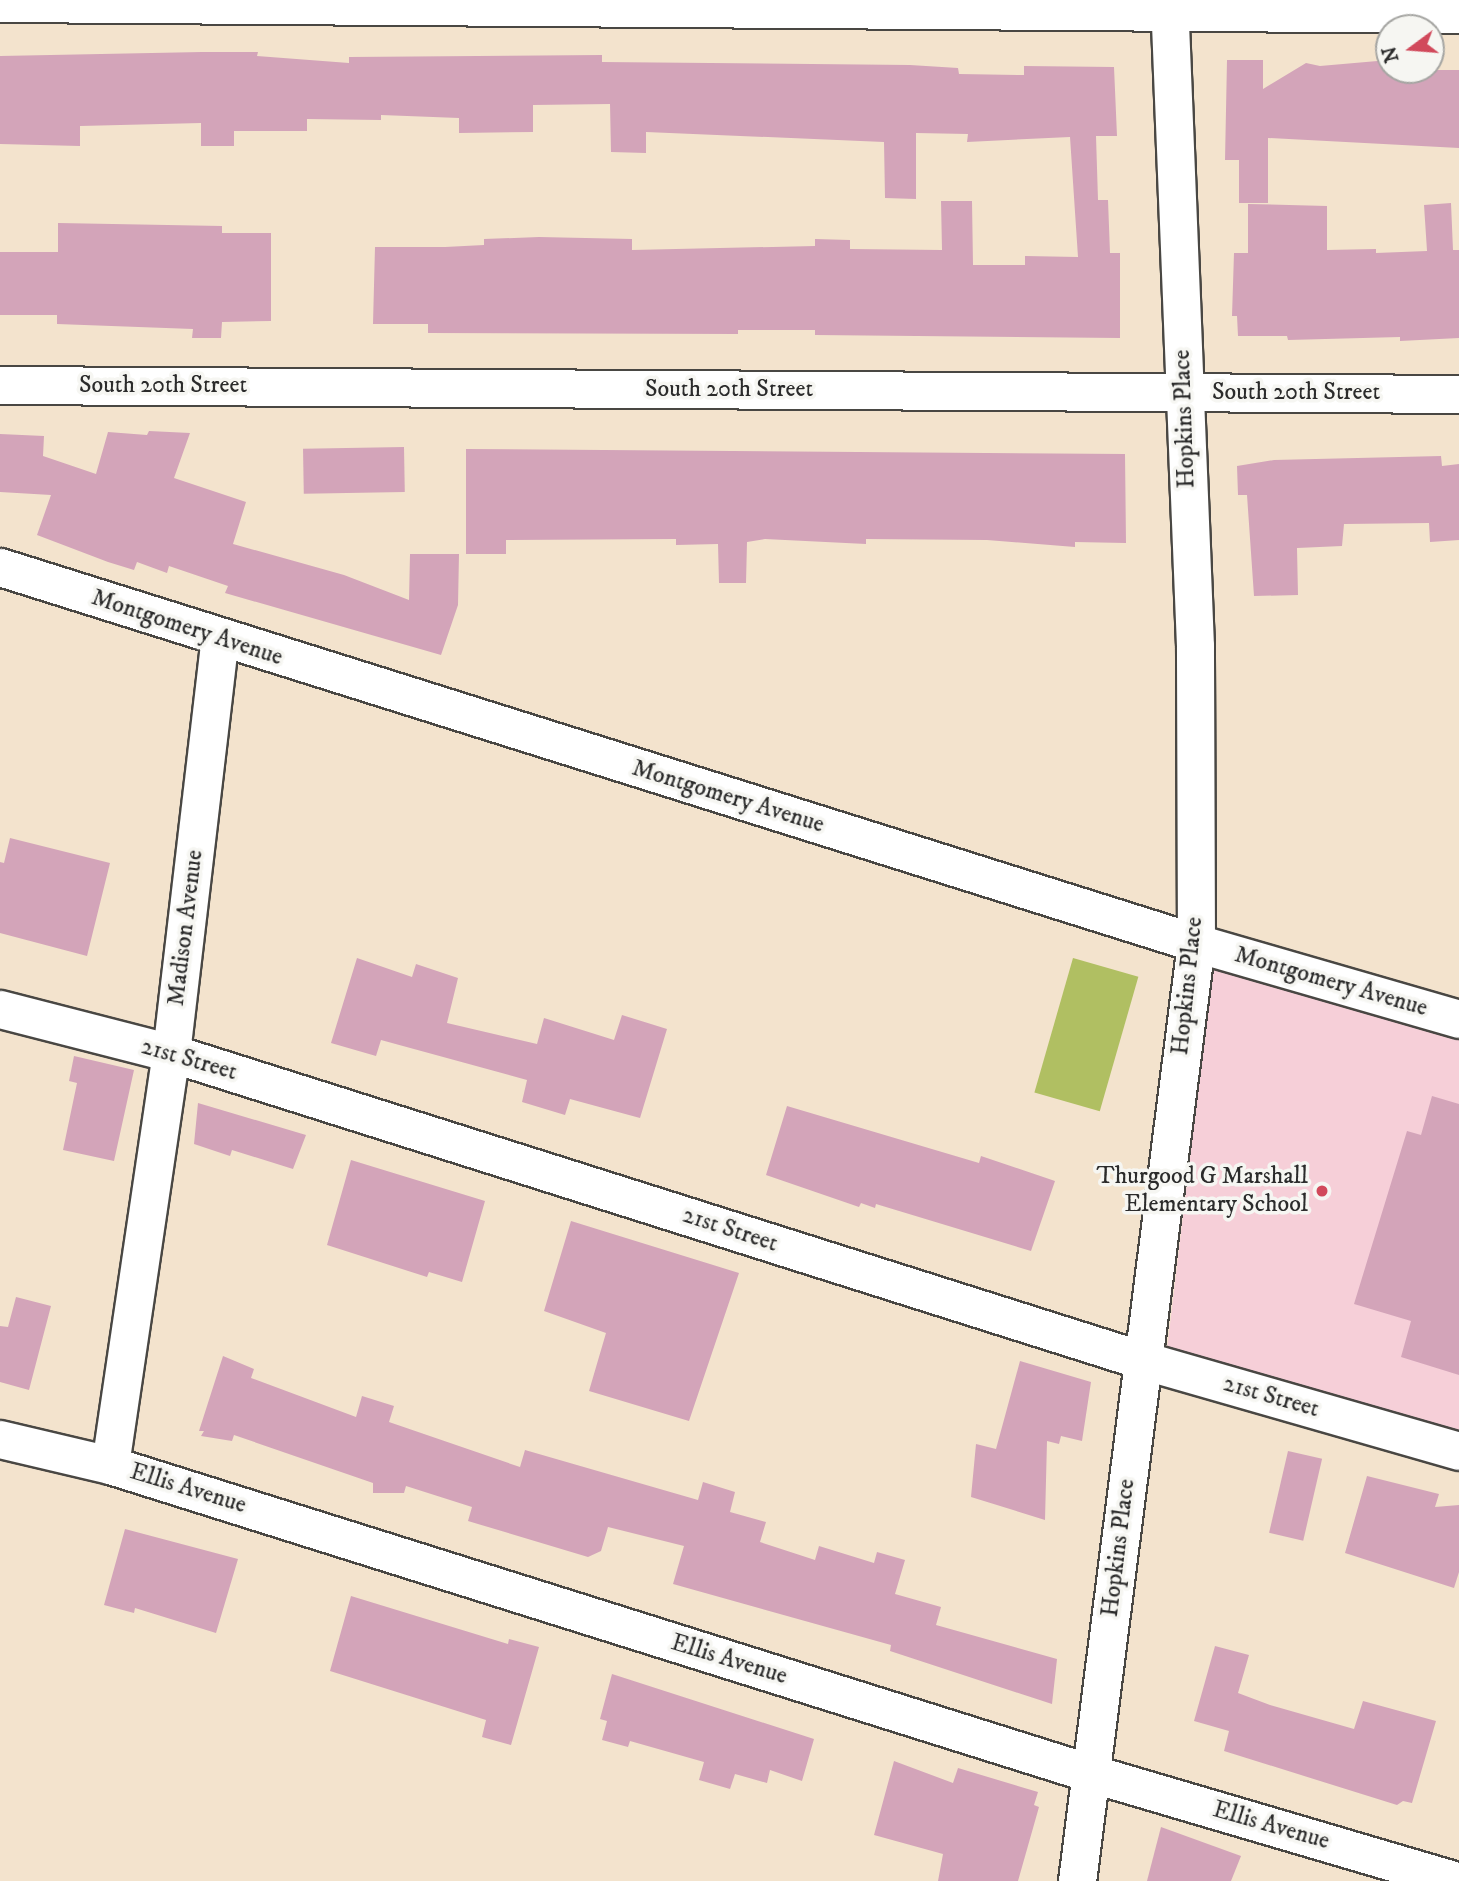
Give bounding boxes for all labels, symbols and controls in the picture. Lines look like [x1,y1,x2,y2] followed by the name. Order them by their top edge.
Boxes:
[1375,14,1445,84] north arrow
[1378,44,1404,65] text: N
[1168,349,1202,489] street label: Hopkins Place
[79,372,247,400] street label: South 20th Street
[645,376,813,404] street label: South 20th Street
[1212,379,1380,407] street label: South 20th Street
[88,584,286,672] street label: Montgomery Avenue
[629,754,827,840] street label: Montgomery Avenue
[162,848,210,1008] street label: Madison Avenue
[1166,916,1210,1056] street label: Hopkins Place
[1231,941,1431,1023] street label: Montgomery Avenue
[138,1033,240,1087] street label: 21st Street
[1096,1163,1308,1219] place label: Thurgood G Marshall Elementary School
[1314,1183,1330,1199] marker: Thurgood G Marshall Elementary School
[679,1201,781,1259] street label: 21st Street
[1220,1370,1322,1424] street label: 21st Street
[126,1458,250,1520] street label: Ellis Avenue
[1096,1477,1142,1619] street label: Hopkins Place
[667,1629,791,1691] street label: Ellis Avenue
[1209,1796,1333,1856] street label: Ellis Avenue

